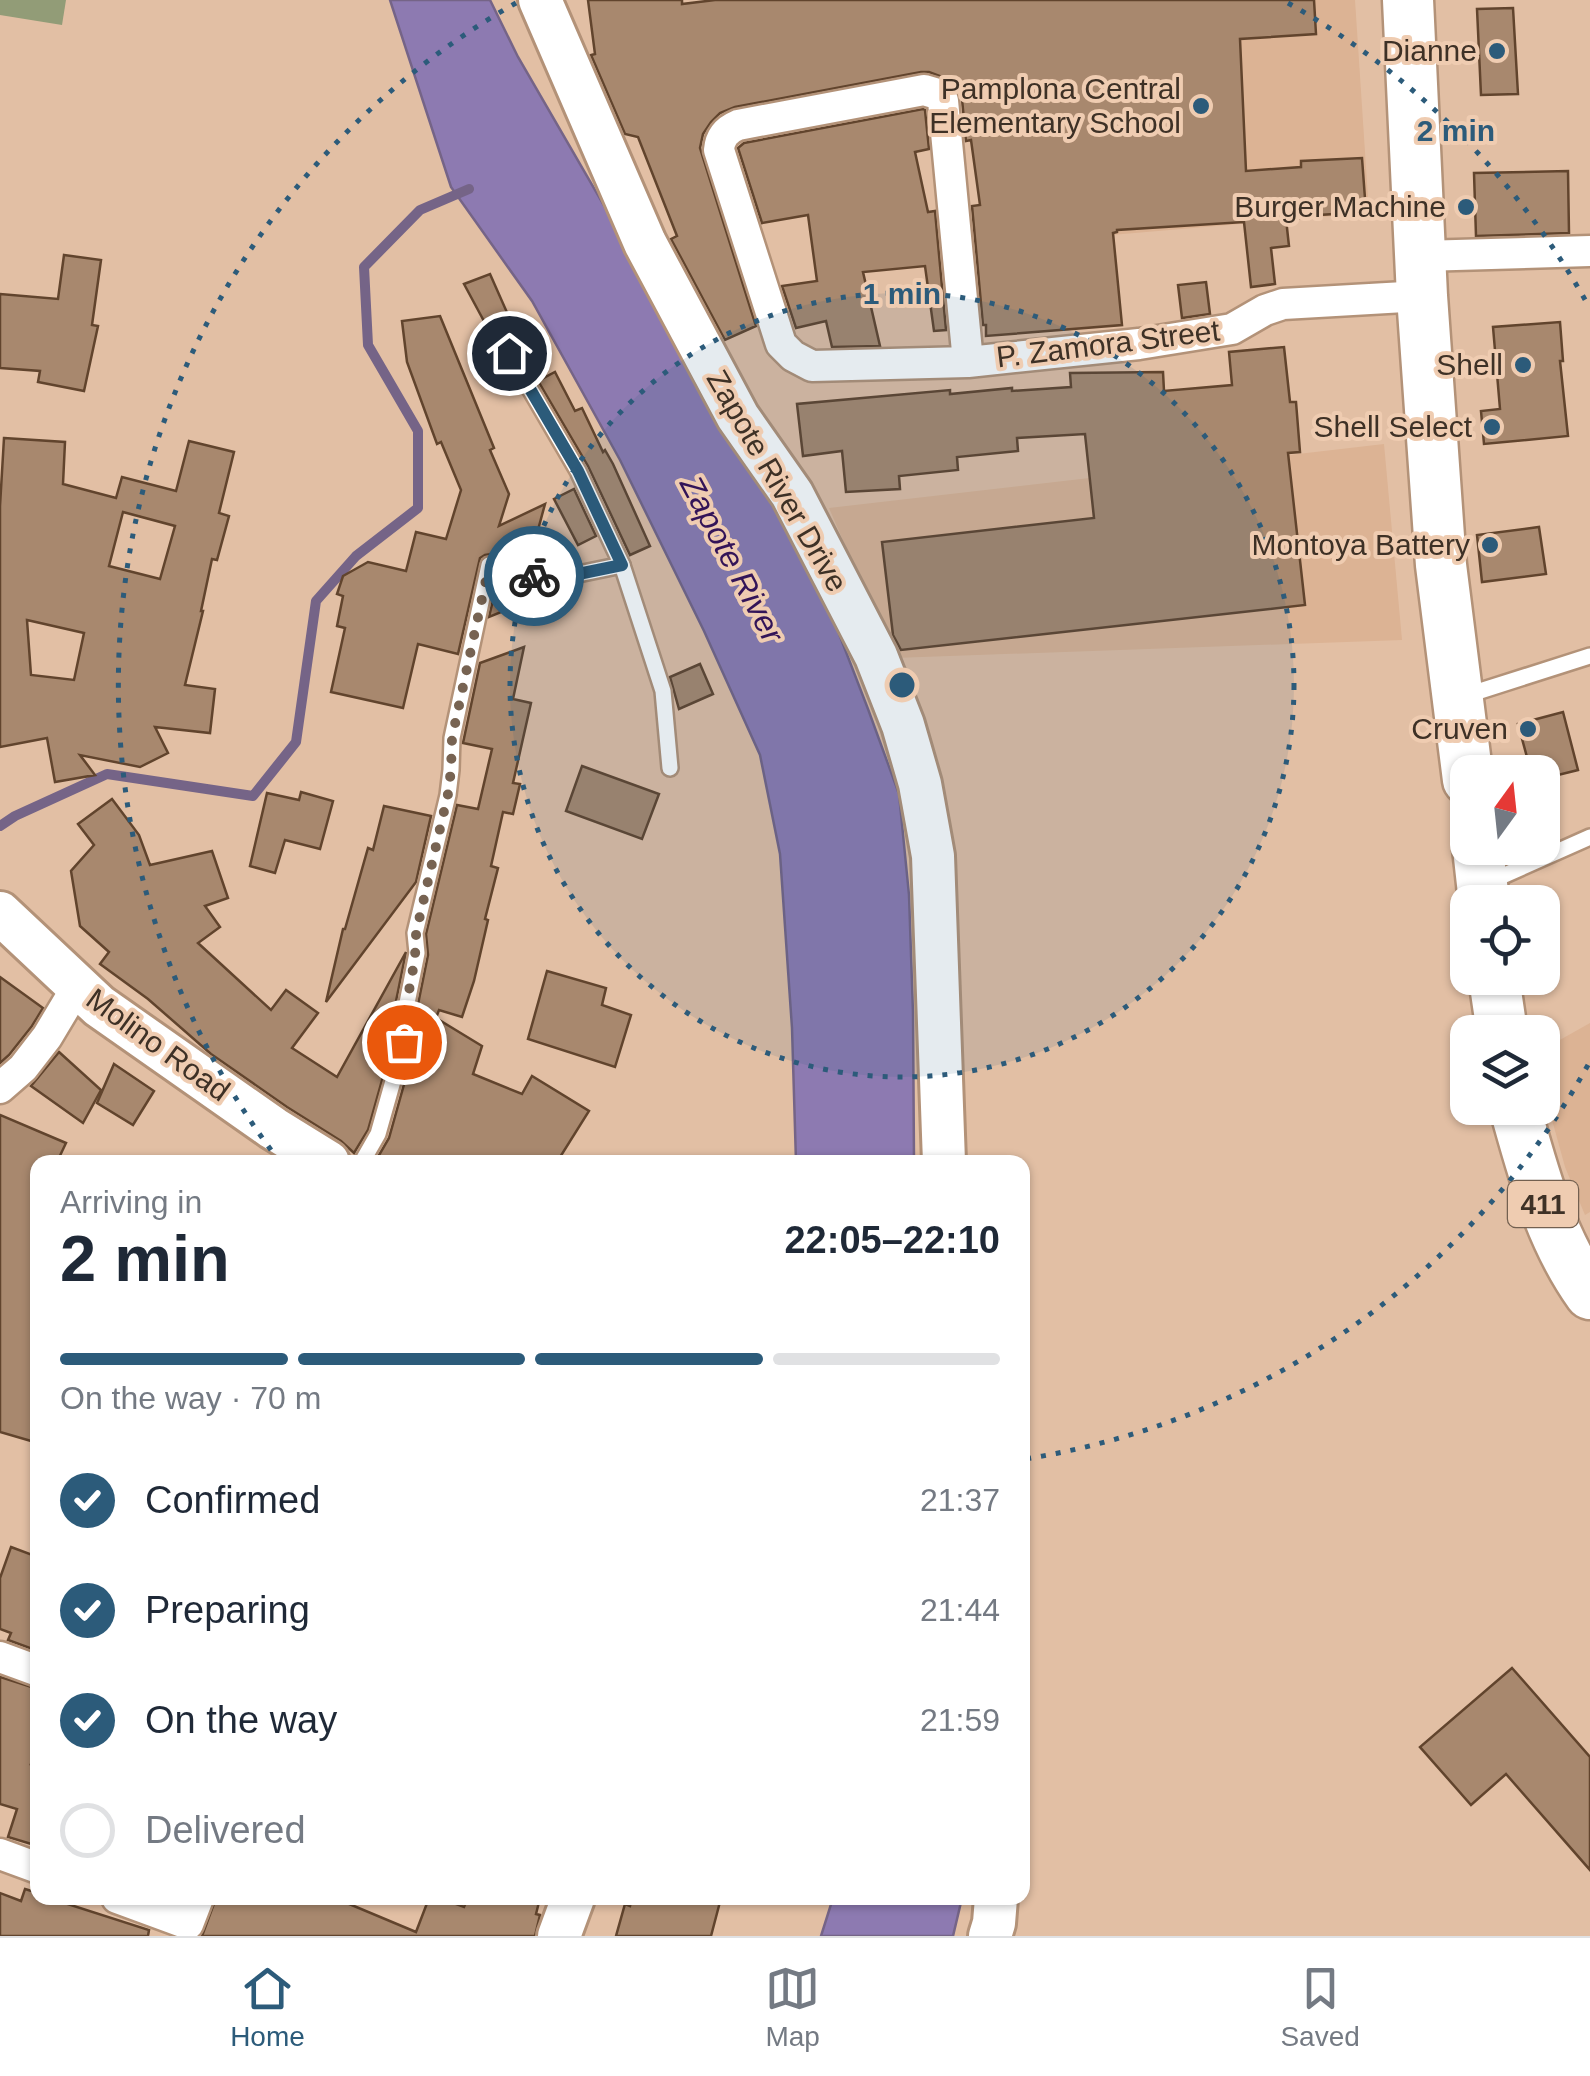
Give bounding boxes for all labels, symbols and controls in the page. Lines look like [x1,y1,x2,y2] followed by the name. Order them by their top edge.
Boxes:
[1382,34,1477,67] place label: Dianne
[1486,40,1508,62] marker: Dianne
[929,72,1181,139] place label: Pamplona Central Elementary School
[1190,95,1212,117] marker: Pamplona Central Elementary School
[1417,114,1495,147] text: 2 min
[1234,190,1446,223] place label: Burger Machine
[1455,196,1477,218] marker: Burger Machine
[863,277,941,310] text: 1 min
[467,311,552,396] pin
[994,313,1222,374] street label: P. Zamora Street
[482,326,537,381] icon: home
[1436,348,1503,381] place label: Shell
[1512,354,1534,376] marker: Shell
[699,364,855,598] street label: Zapote River Drive
[1314,410,1473,443] place label: Shell Select
[1481,416,1503,438] marker: Shell Select
[672,469,792,649] water label: Zapote River
[484,526,584,626] courier
[1252,528,1470,561] place label: Montoya Battery
[1479,534,1501,556] marker: Montoya Battery
[507,549,562,604] icon: bike
[884,667,920,703] centre of rings
[1411,712,1508,745] place label: Cruven
[1517,718,1539,740] marker: Cruven
[1450,755,1560,865] north arrow
[1450,755,1560,1125] map controls
[1450,885,1560,995] button: locate
[80,982,236,1107] street label: Molino Road
[362,1000,447,1085] pin
[377,1015,432,1070] icon: bag
[1450,1015,1560,1125] button: layers
[1508,1181,1578,1227] road number: 411
[60,1184,202,1220] text: Arriving in
[784,1219,1000,1261] text: 22:05–22:10
[60,1222,230,1295] text: 2 min
[60,1380,321,1416] text: On the way · 70 m
[60,1473,115,1528] icon: check
[145,1479,320,1521] text: Confirmed
[920,1482,1000,1518] text: 21:37
[60,1583,115,1638] icon: check
[145,1589,310,1631] text: Preparing
[920,1592,1000,1628] text: 21:44
[60,1693,115,1748] icon: check
[145,1699,337,1741] text: On the way
[920,1702,1000,1738] text: 21:59
[145,1809,306,1851] text: Delivered
[230,1961,305,2053] tab: Home
[765,1961,820,2053] tab: Map
[1280,1961,1360,2053] tab: Saved

